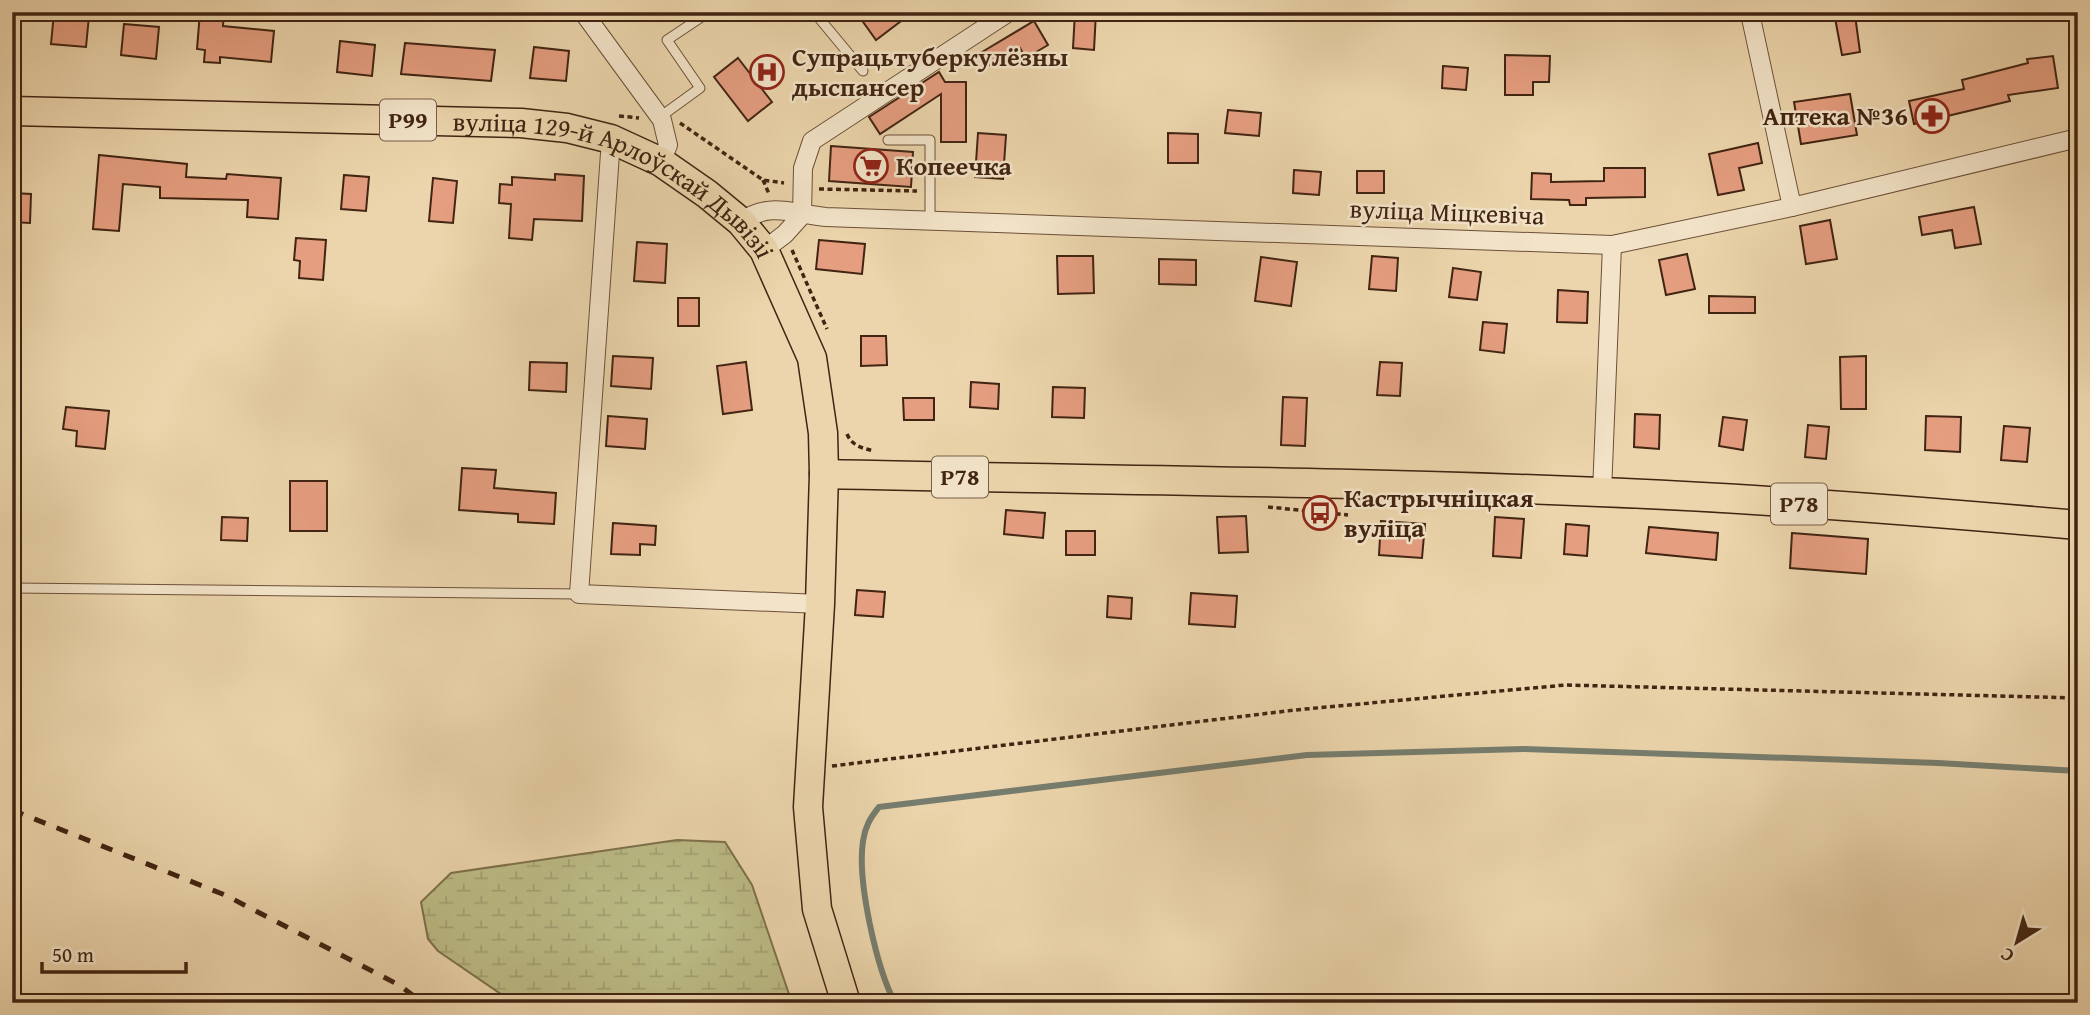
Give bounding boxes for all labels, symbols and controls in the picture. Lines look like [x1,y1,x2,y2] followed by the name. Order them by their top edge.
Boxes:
[792,37,1068,106] place label: Супрацьтуберкулёзны дыспансер
[748,53,786,91] hospital icon: Супрацьтуберкулёзны дыспансер
[1763,96,1908,135] place label: Аптека №36
[1913,97,1951,135] pharmacy icon: Аптека №36
[380,100,436,140] road number: Р99
[452,101,785,264] street label: вуліца 129-й Арлоўскай Дывізіі
[896,146,1012,185] place label: Копеечка
[852,147,890,185] supermarket icon: Копеечка
[1349,189,1546,234] street label: вуліца Міцкевіча
[932,456,988,498] road number: Р78
[1344,478,1534,547] place label: Кастрычніцкая вуліца
[1771,484,1827,524] road number: Р78
[1301,494,1339,532] bus stop icon: Кастрычніцкая вуліца
[1982,906,2052,976] north arrow
[42,931,186,975] scale bar
[52,939,94,970] text: 50 m
[1994,941,2019,970] text: С

